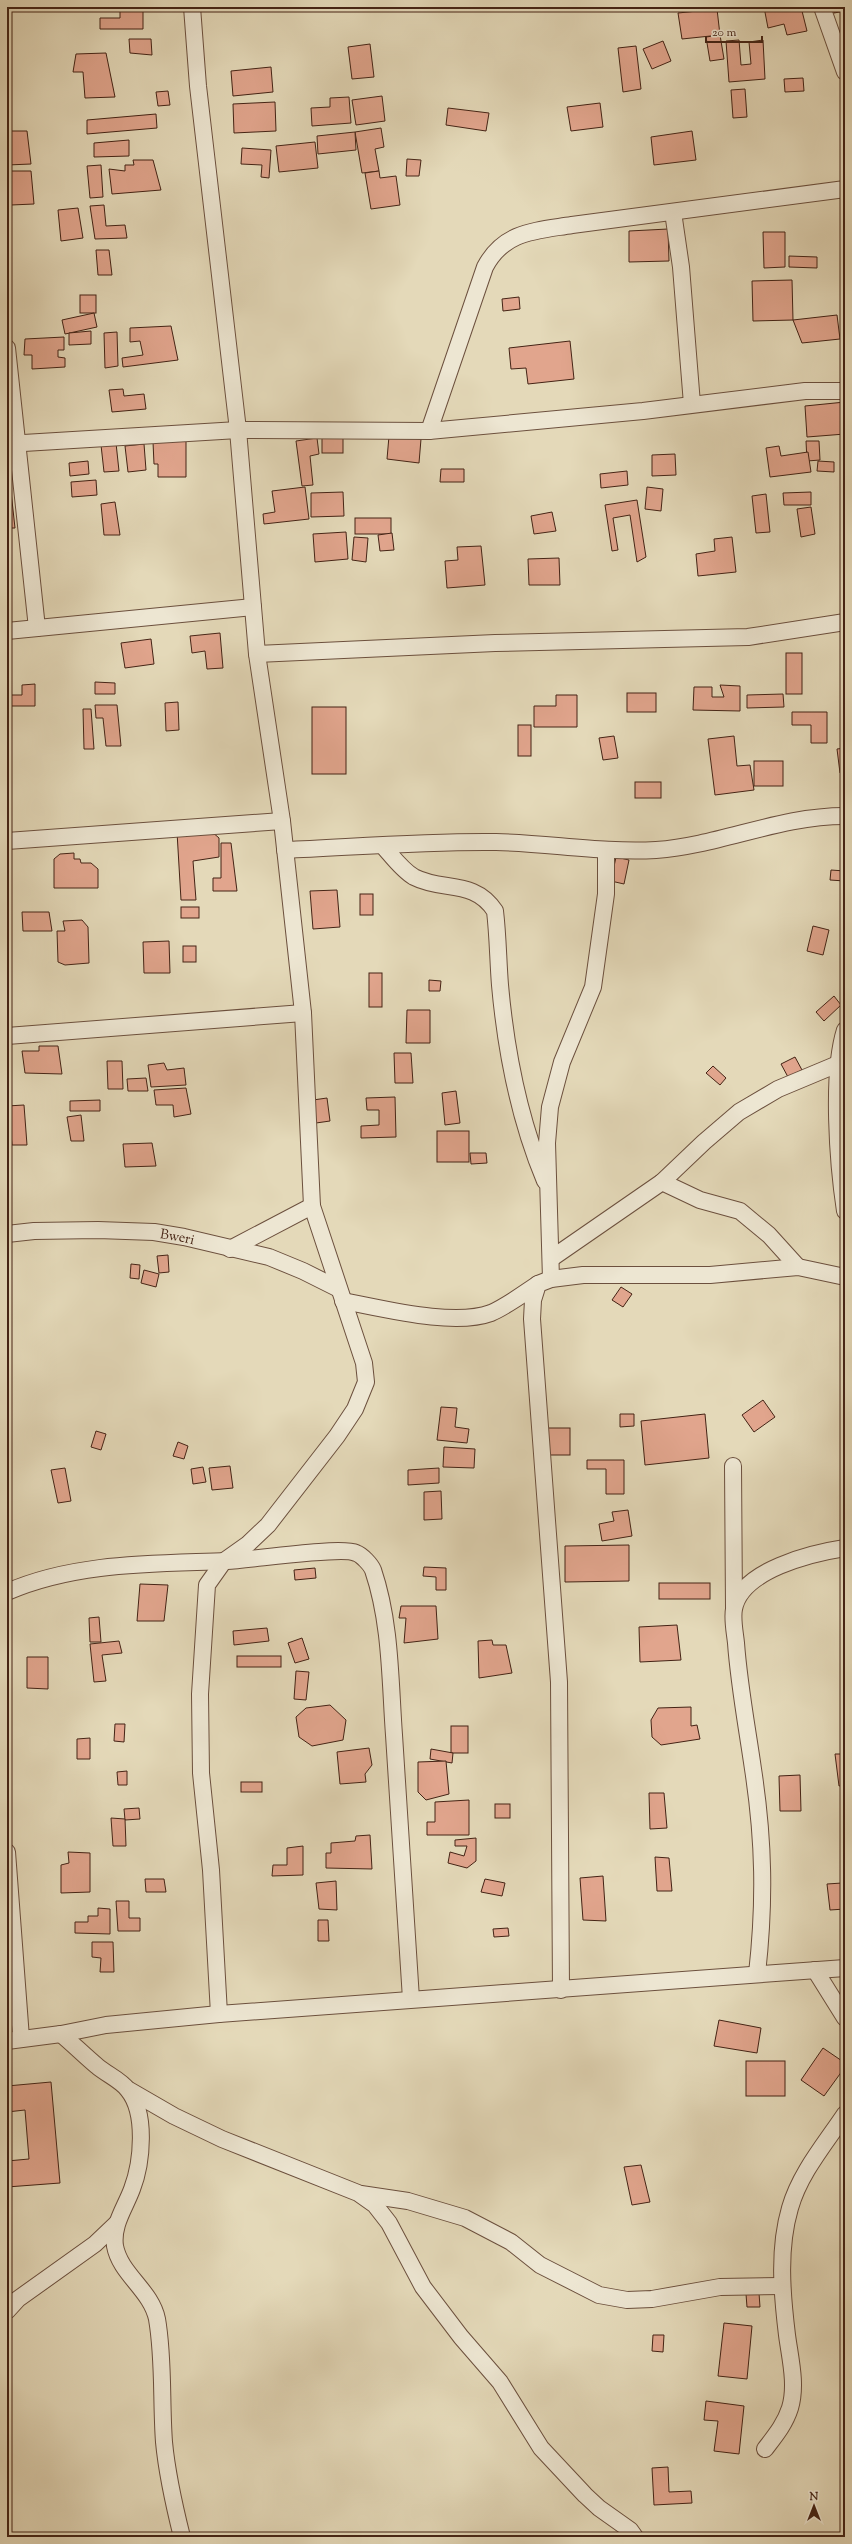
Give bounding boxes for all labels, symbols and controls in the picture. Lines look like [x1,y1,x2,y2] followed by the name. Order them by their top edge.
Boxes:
[706,18,762,44] scale bar
[712,24,737,42] text: 20 m
[158,1225,196,1251] street label: Bweri
[794,2486,834,2526] north arrow
[809,2489,819,2505] text: N

